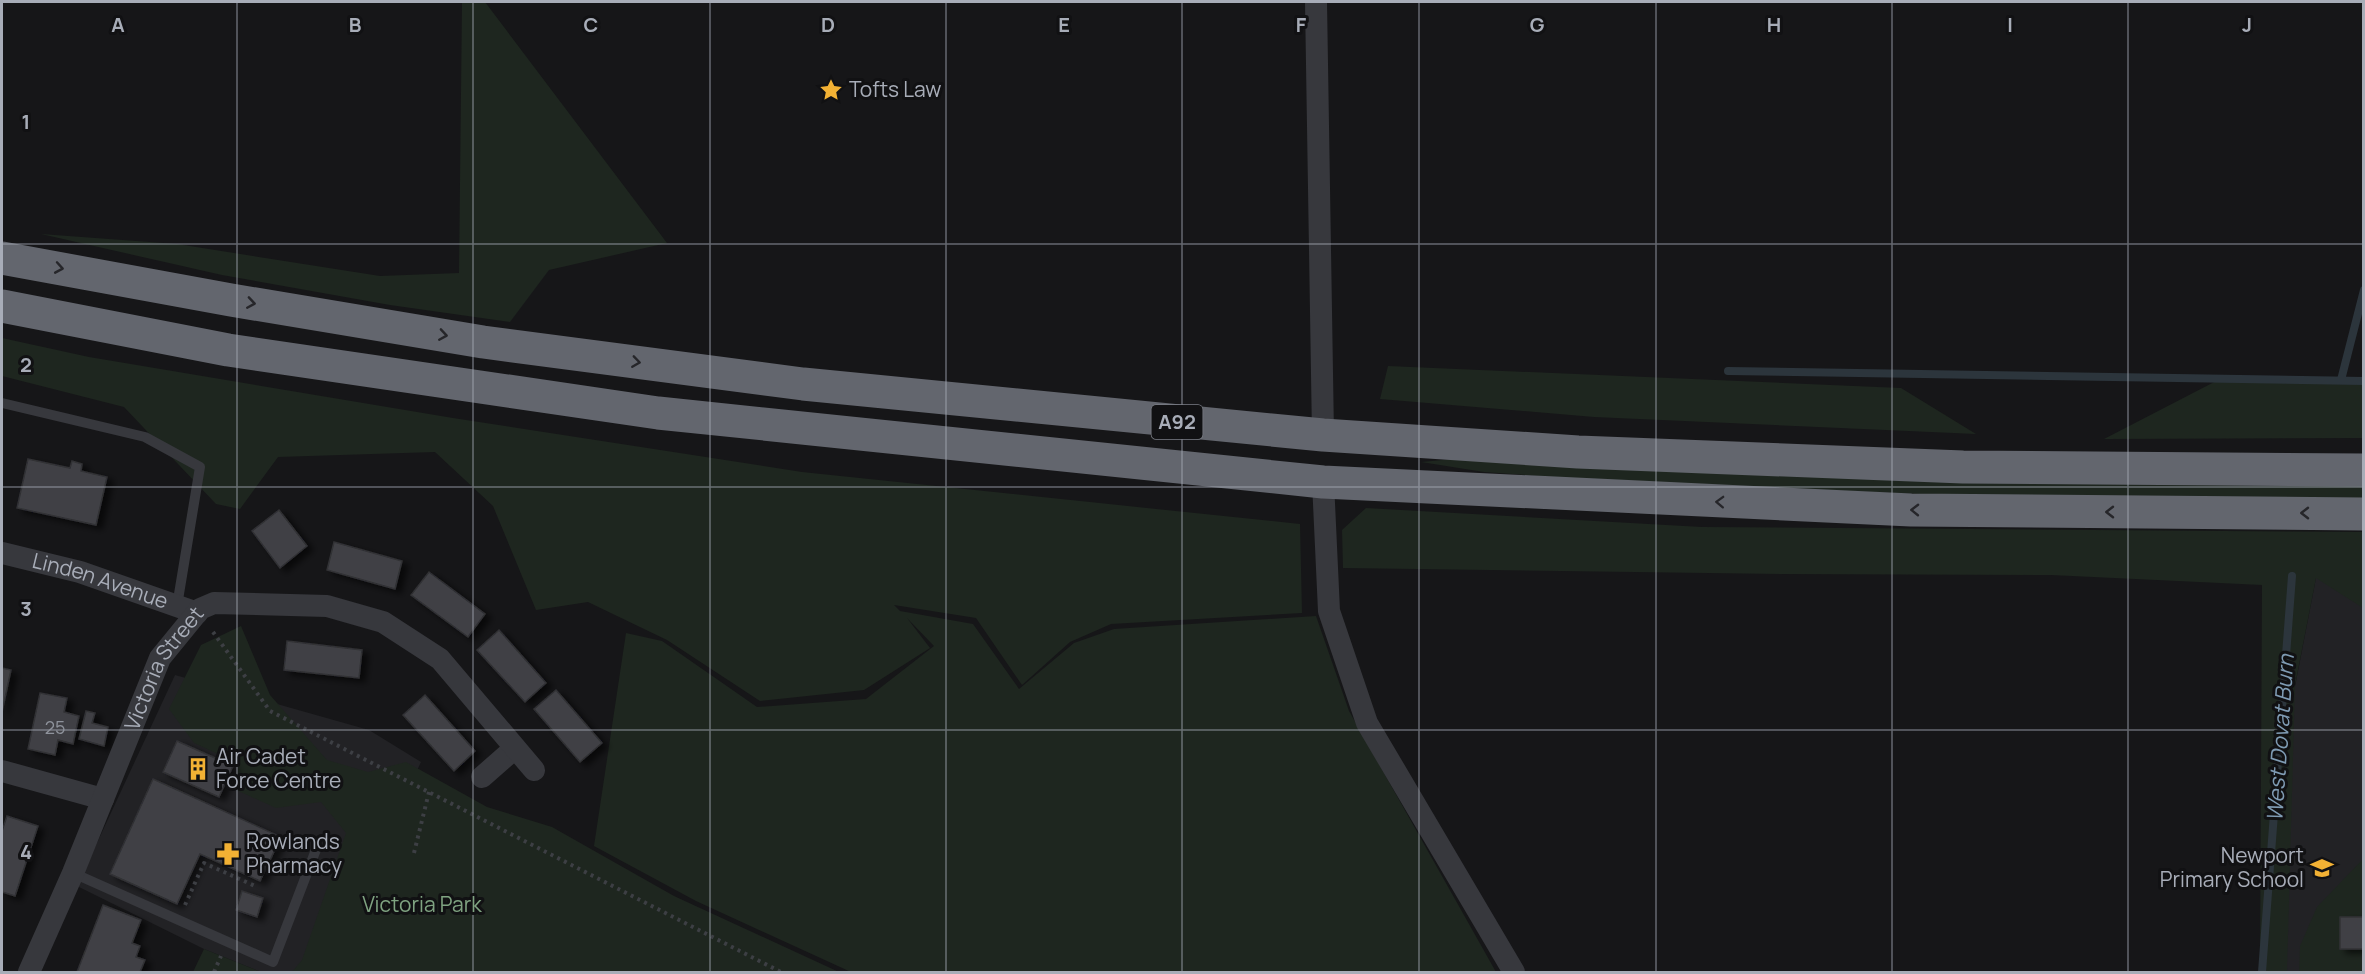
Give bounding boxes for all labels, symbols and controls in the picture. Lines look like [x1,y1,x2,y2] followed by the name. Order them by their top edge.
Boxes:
[111,11,125,38] text: A
[349,11,362,38] text: B
[584,11,598,38] text: C
[821,11,835,38] text: D
[1058,11,1070,38] text: E
[1296,11,1307,38] text: F
[1530,11,1545,38] text: G
[1767,11,1781,38] text: H
[2007,11,2013,38] text: I
[2242,11,2252,38] text: J
[849,75,941,103] place label: Tofts Law
[818,77,844,103] place icon: Tofts Law
[22,108,30,135] text: 1
[54,261,64,274] one-way arrow
[246,297,255,309] one-way arrow
[438,328,448,341] one-way arrow
[20,351,32,378] text: 2
[632,356,641,368] one-way arrow
[1152,405,1202,439] road number: A92
[1716,496,1725,508] one-way arrow
[1911,504,1920,516] one-way arrow
[2106,506,2115,518] one-way arrow
[2301,507,2310,519] one-way arrow
[29,546,172,615] street label: Linden Avenue
[20,595,32,622] text: 3
[117,600,210,734] street label: Victoria Street
[2259,652,2301,823] water label: West Dovat Burn
[45,715,65,739] house number: 25
[216,742,341,794] place label: Air Cadet Force Centre
[185,756,211,782] building icon: Air Cadet Force Centre
[246,827,342,879] place label: Rowlands Pharmacy
[20,838,32,865] text: 4
[215,841,241,867] pharmacy icon: Rowlands Pharmacy
[2160,841,2304,893] place label: Newport Primary School
[2309,855,2335,881] school or university icon: Newport Primary School
[362,890,482,918] park label: Victoria Park

